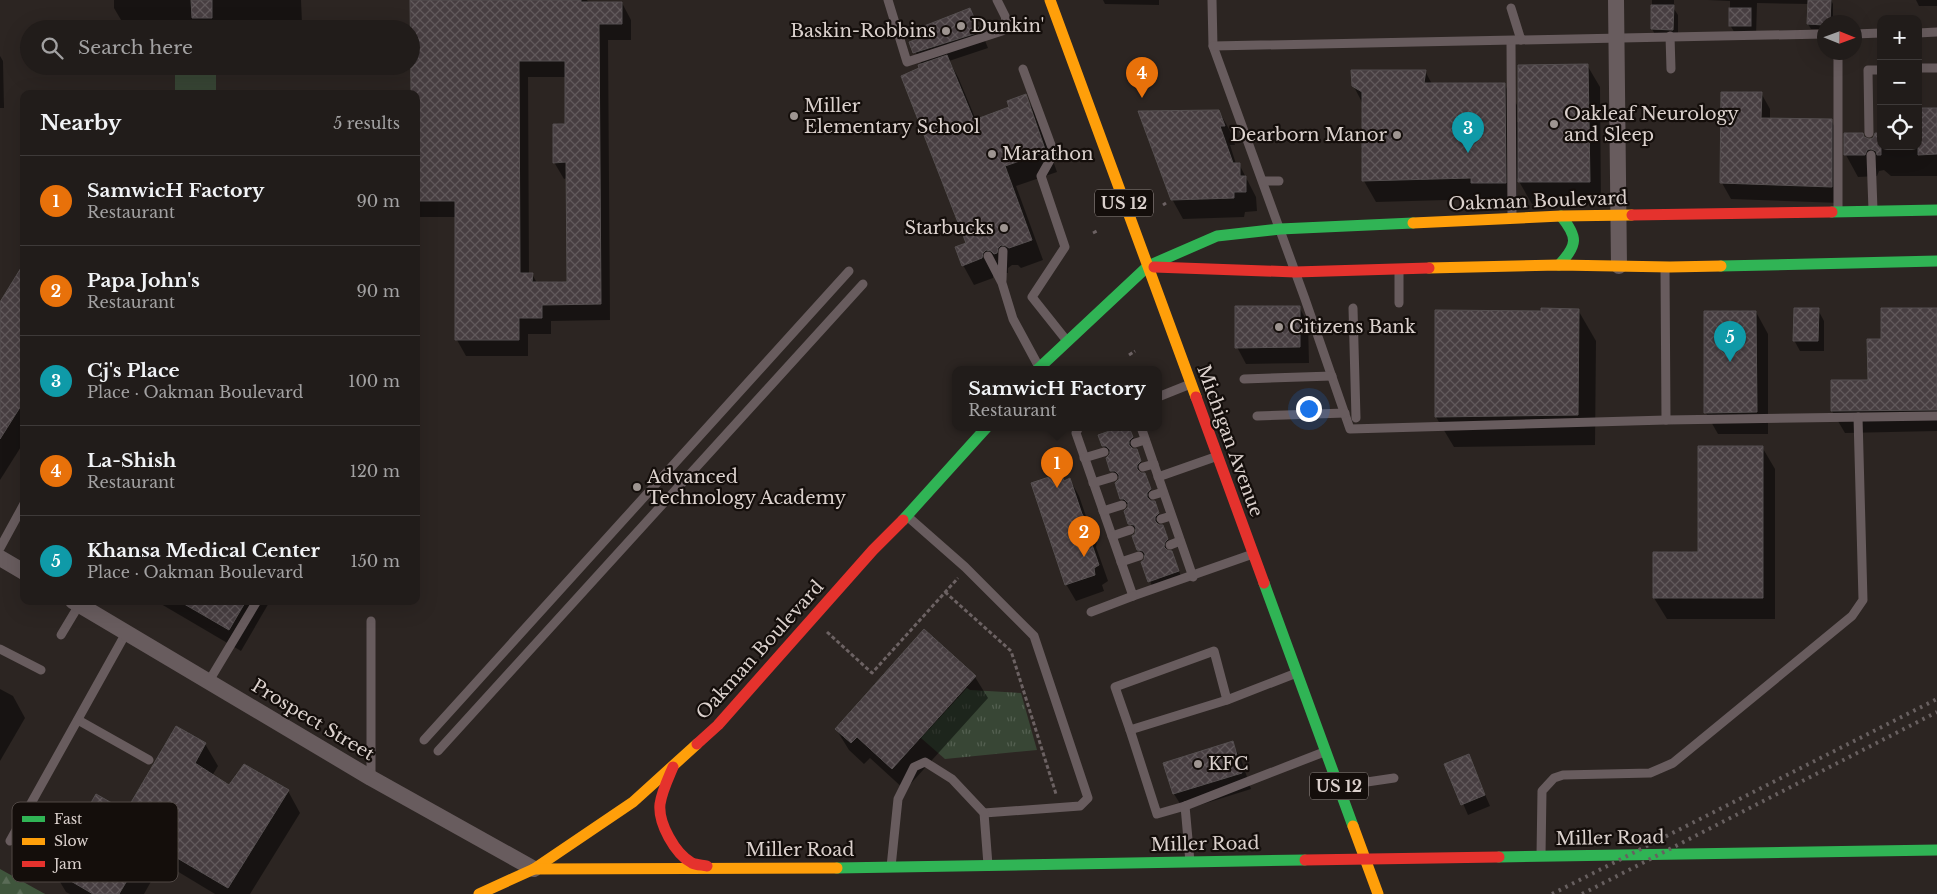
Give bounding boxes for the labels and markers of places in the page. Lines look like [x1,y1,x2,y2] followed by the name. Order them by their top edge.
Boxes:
[971,15,1045,37] place label: Dunkin'
[790,20,936,42] place label: Baskin-Robbins
[955,20,967,32] marker: Dunkin'
[940,25,952,37] marker: Baskin-Robbins
[1126,57,1158,98] pin: 4
[804,95,980,138] place label: Miller Elementary School
[1564,103,1739,146] place label: Oakleaf Neurology and Sleep
[788,110,800,122] marker: Miller Elementary School
[1452,112,1484,153] pin: 3
[1548,118,1560,130] marker: Oakleaf Neurology and Sleep
[1230,124,1387,146] place label: Dearborn Manor
[1391,129,1403,141] marker: Dearborn Manor
[1002,143,1094,165] place label: Marathon
[986,148,998,160] marker: Marathon
[904,217,994,239] place label: Starbucks
[998,222,1010,234] marker: Starbucks
[1289,316,1416,338] place label: Citizens Bank
[1273,321,1285,333] marker: Citizens Bank
[1714,321,1746,362] pin: 5
[1041,447,1073,488] pin: 1
[646,466,847,509] place label: Advanced Technology Academy
[631,481,643,493] marker: Advanced Technology Academy
[1068,516,1100,557] pin: 2
[1208,753,1249,775] place label: KFC
[1192,758,1204,770] marker: KFC

